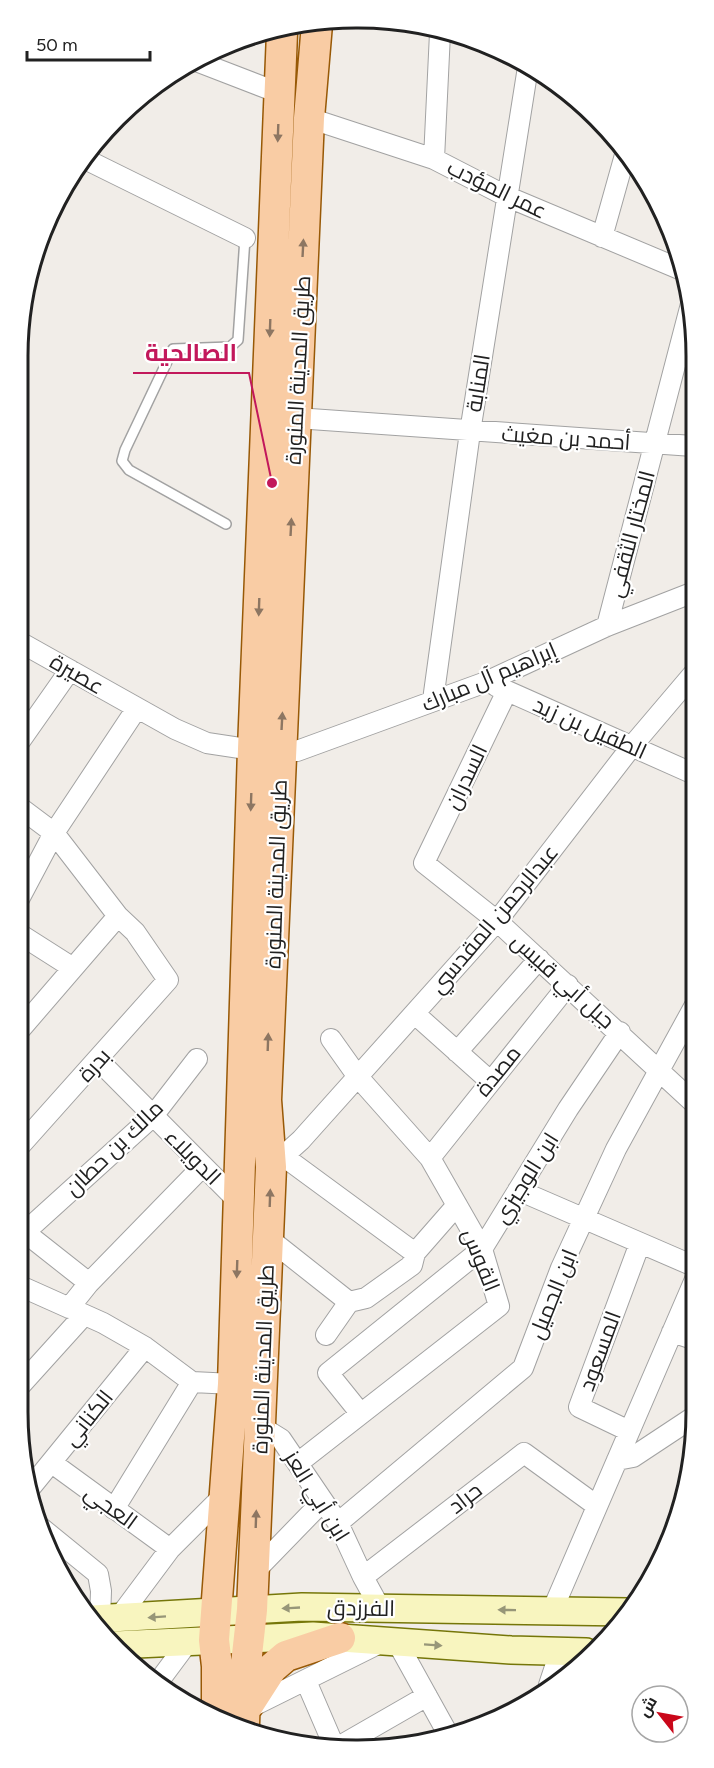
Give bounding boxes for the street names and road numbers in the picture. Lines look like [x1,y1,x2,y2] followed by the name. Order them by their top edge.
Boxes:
[443,153,551,225] street label: عمر المؤدب
[280,275,316,465] street label: طريق المدينة المنورة
[460,352,496,414] street label: المنابة
[500,420,632,456] street label: أحمد بن مغيث
[601,468,664,601] street label: المختار الثقفي
[417,636,562,719] street label: إبراهيم آل مبارك
[45,648,109,700] street label: عصيرة
[529,691,651,765] street label: الطفيل بن زيد
[439,740,493,814] street label: السدران
[259,779,293,969] street label: طريق المدينة المنورة
[424,839,566,1001] street label: عبدالرحمن المقدسي
[504,928,620,1037] street label: جبل أبي قبيس
[469,1040,527,1102] street label: مصدة
[72,1042,116,1088] street label: بدرة
[59,1094,169,1202] street label: مالك بن حطان
[159,1123,227,1191] street label: الدويلاء
[487,1127,567,1230] street label: ابن الوجيزي
[456,1225,506,1295] street label: القوس
[523,1245,583,1343] street label: ابن الجميل
[246,1264,280,1454] street label: طريق المدينة المنورة
[573,1307,627,1395] street label: المسعود
[57,1384,121,1454] street label: الكناني
[275,1444,355,1548] street label: ابن أبي العز
[443,1476,487,1520] street label: حراد
[78,1479,143,1538] street label: العجي
[327,1594,395,1622] street label: الفرزدق

